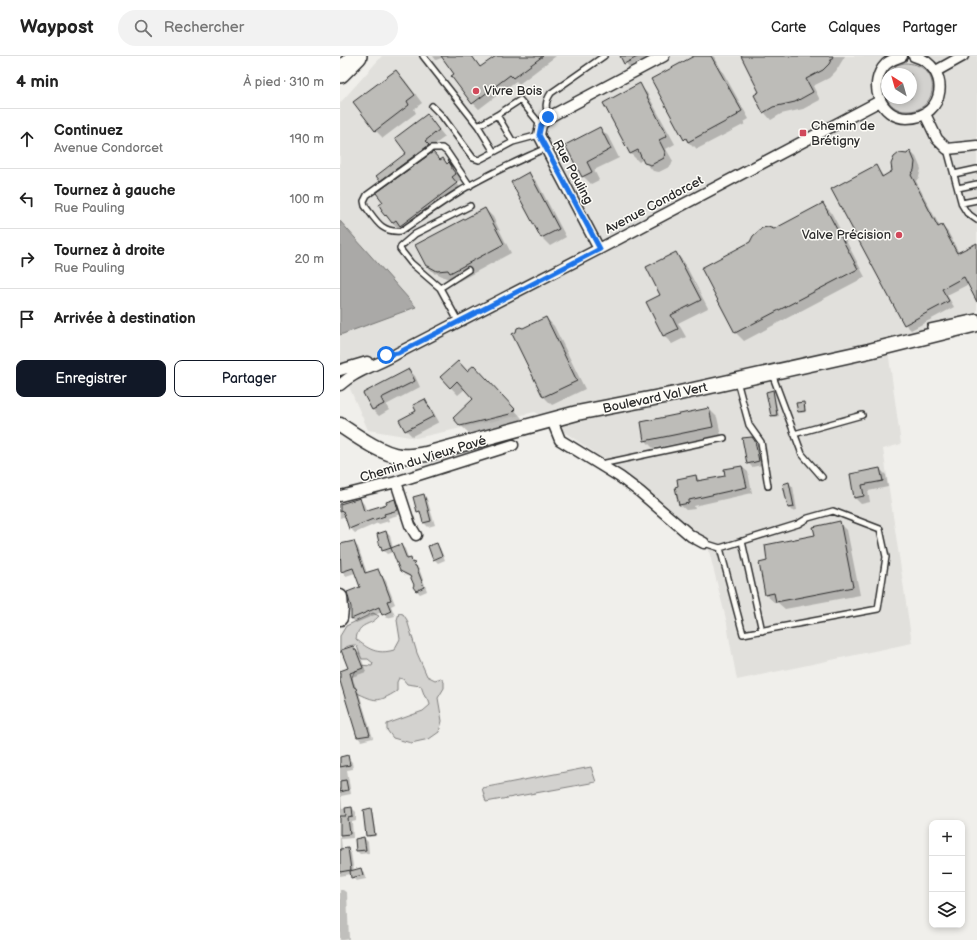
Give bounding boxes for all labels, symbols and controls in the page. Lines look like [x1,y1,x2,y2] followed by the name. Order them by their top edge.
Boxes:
[118,10,398,46] search box
[20,16,94,39] text: Waypost
[132,17,154,39] icon: search
[164,18,244,37] text: Rechercher
[771,19,806,36] text: Carte
[828,19,880,36] text: Calques
[902,19,957,36] text: Partager
[881,68,917,104] north arrow
[16,72,59,92] text: 4 min
[243,74,324,90] text: À pied · 310 m
[484,83,543,99] place label: Vivre Bois
[471,86,481,96] marker: Vivre Bois
[539,108,557,126] route end
[811,118,875,149] place label: Chemin de Brétigny
[54,121,123,140] text: Continuez
[16,128,38,150] icon: ahead
[798,128,808,138] marker: Chemin de Brétigny
[290,131,324,147] text: 190 m
[549,137,597,207] street label: Rue Pauling
[54,140,163,156] text: Avenue Condorcet
[602,172,706,238] street label: Avenue Condorcet
[54,181,175,200] text: Tournez à gauche
[16,188,38,210] icon: left
[289,191,324,207] text: 100 m
[54,200,125,216] text: Rue Pauling
[802,227,891,243] place label: Valve Précision
[894,230,904,240] marker: Valve Précision
[54,241,165,260] text: Tournez à droite
[16,248,38,270] icon: right
[294,251,324,267] text: 20 m
[54,260,125,276] text: Rue Pauling
[16,308,38,330] icon: arrive
[54,309,196,328] text: Arrivée à destination
[377,346,395,364] route start
[16,360,166,397] button: Enregistrer
[174,360,324,397] button: Partager
[601,379,709,417] street label: Boulevard Val Vert
[358,432,488,486] street label: Chemin du Vieux Pavé
[929,820,965,928] map controls
[929,820,965,856] button: +
[929,856,965,892] button: −
[929,892,965,928] button: layers

